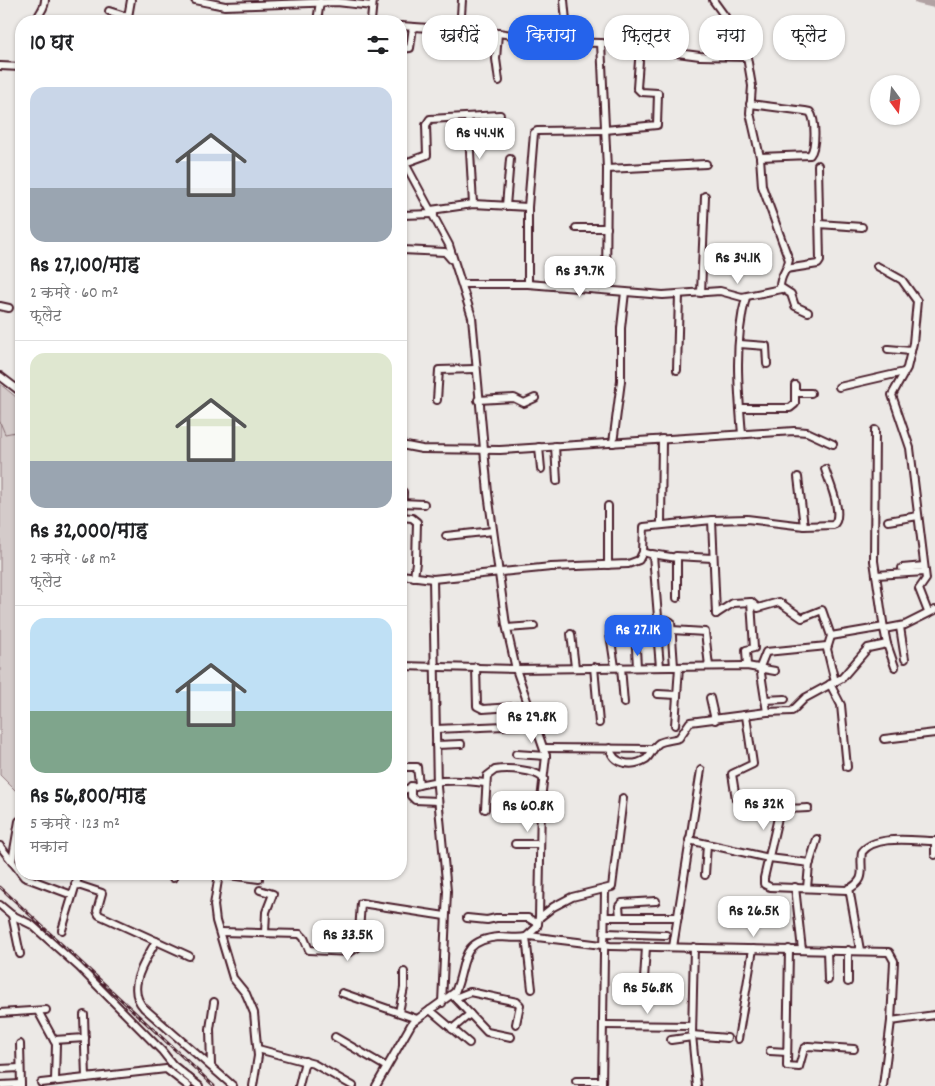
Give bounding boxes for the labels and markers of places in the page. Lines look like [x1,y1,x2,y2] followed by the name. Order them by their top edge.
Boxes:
[428,118,532,160] pin: Rs 44.4K
[686,242,790,285] pin: Rs 34.1K
[528,256,632,298] pin: Rs 39.7K
[586,614,690,657] pin: Rs 27.1K
[480,702,584,744] pin: Rs 29.8K
[723,788,805,831] pin: Rs 32K
[476,790,580,833] pin: Rs 60.8K
[702,896,806,938] pin: Rs 26.5K
[296,920,400,962] pin: Rs 33.5K
[596,972,700,1015] pin: Rs 56.8K

